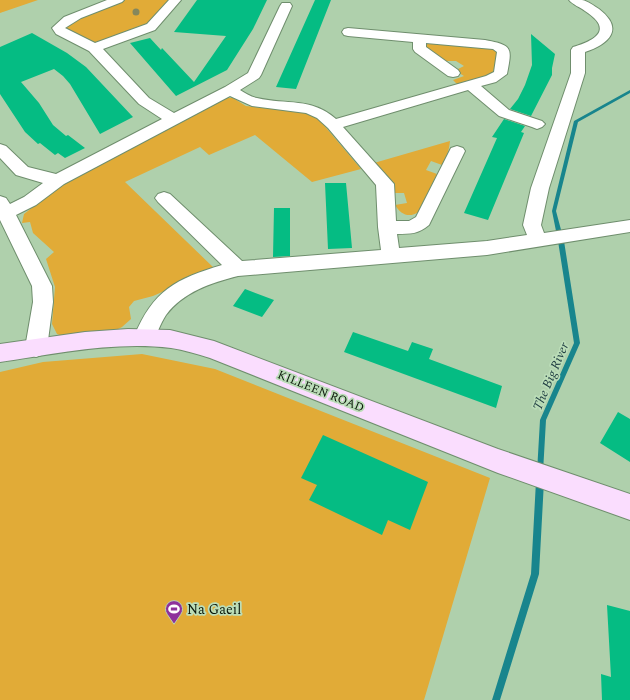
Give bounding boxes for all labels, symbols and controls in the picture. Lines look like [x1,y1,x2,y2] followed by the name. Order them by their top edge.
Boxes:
[528,339,574,414] water label: The Big River
[275,365,367,418] street label: KILLEEN ROAD
[164,599,184,624] sports icon: Na Gaeil
[187,599,241,620] place label: Na Gaeil

